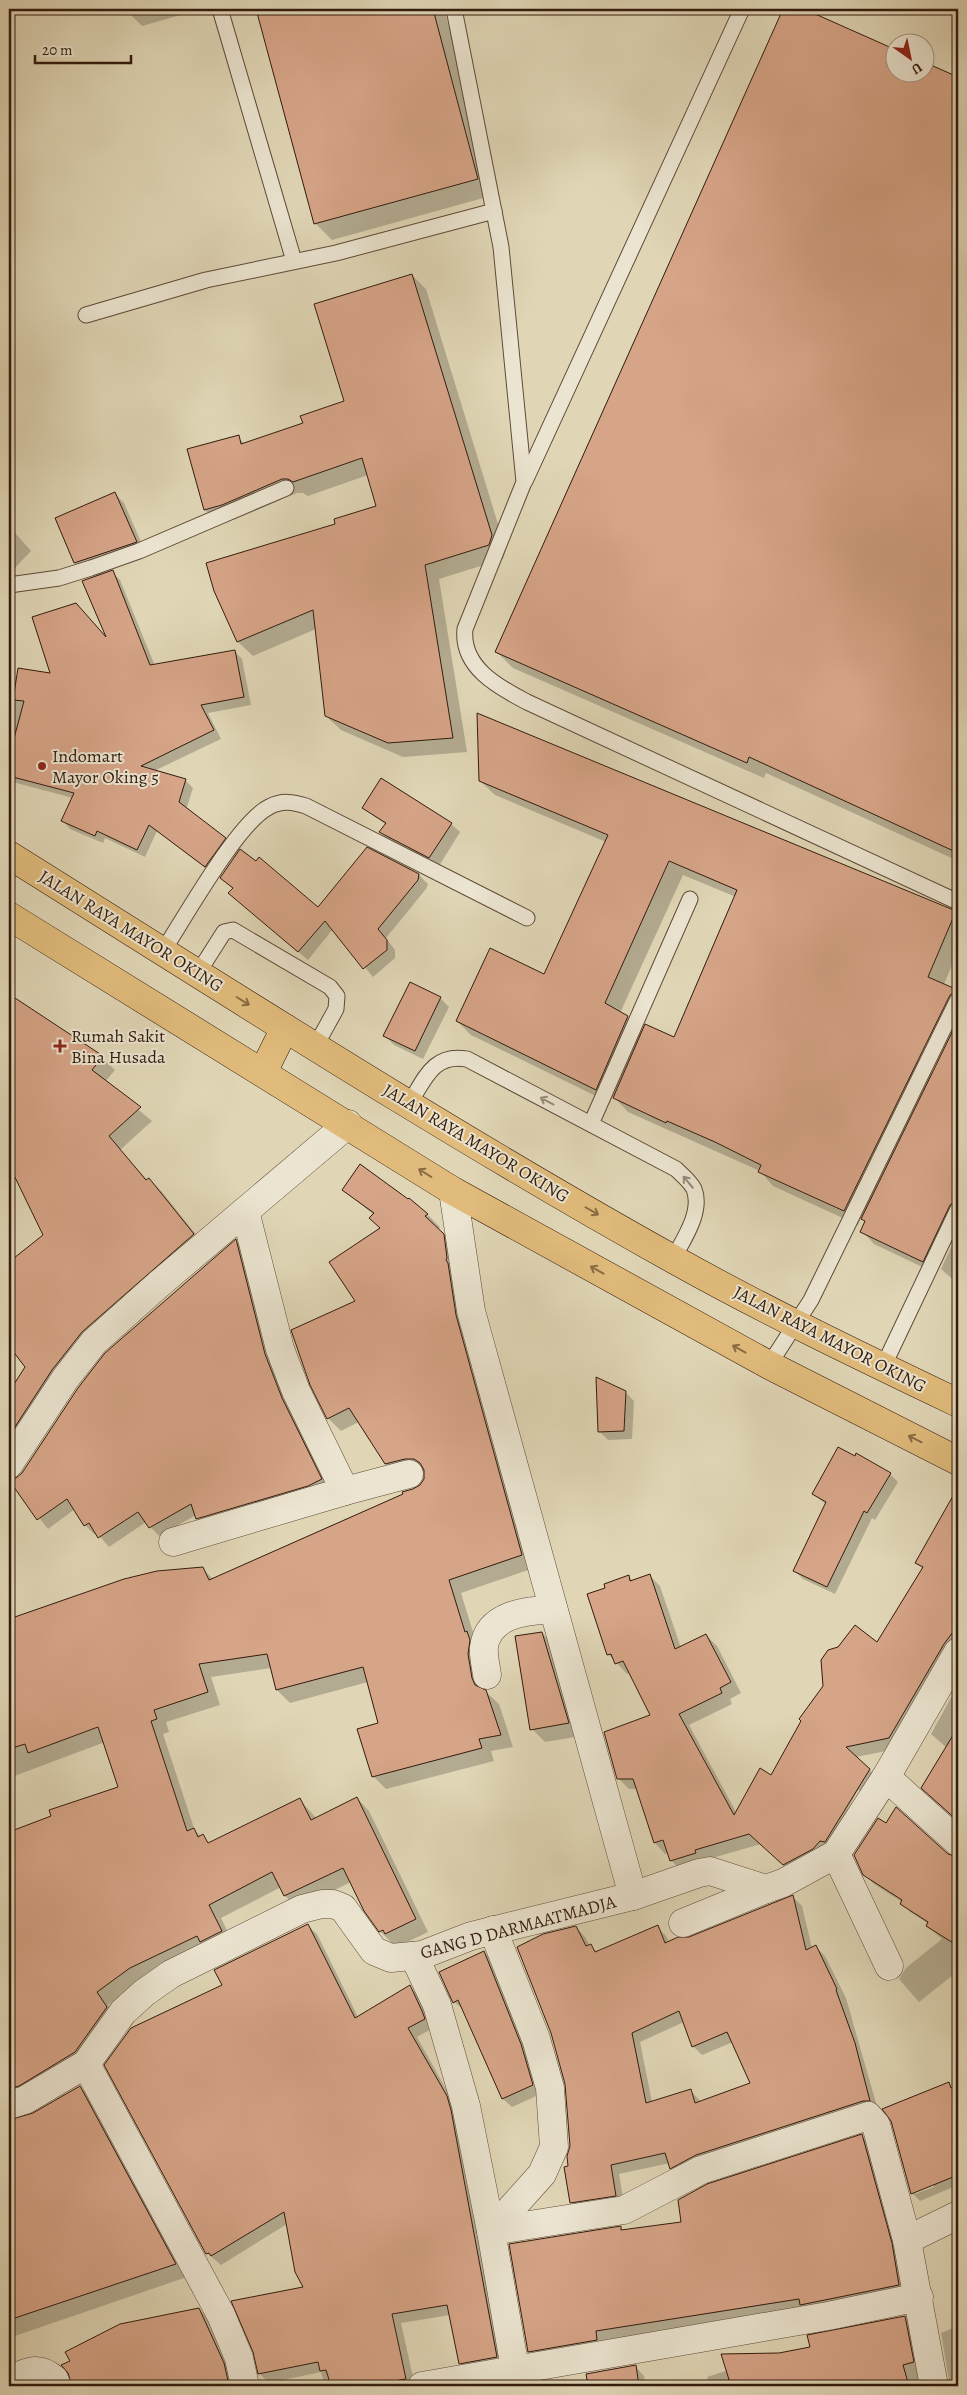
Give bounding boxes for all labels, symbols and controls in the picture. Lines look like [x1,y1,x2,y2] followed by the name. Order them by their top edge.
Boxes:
[35,32,131,64] scale bar
[884,32,934,82] north arrow
[42,40,73,60] text: 20 m
[908,58,926,79] text: U
[52,744,159,789] place label: Indomart Mayor Oking 5
[36,760,48,772] marker: Indomart Mayor Oking 5
[34,864,228,998] street label: JALAN RAYA MAYOR OKING
[236,996,250,1007] one-way arrow
[71,1024,166,1069] place label: Rumah Sakit Bina Husada
[53,1039,67,1053] marker: Rumah Sakit Bina Husada
[378,1078,574,1208] street label: JALAN RAYA MAYOR OKING
[540,1096,555,1106] one-way arrow
[419,1168,433,1178] one-way arrow
[682,1175,693,1188] one-way arrow
[585,1207,599,1217] one-way arrow
[590,1265,605,1274] one-way arrow
[730,1280,930,1398] street label: JALAN RAYA MAYOR OKING
[733,1343,747,1353] one-way arrow
[908,1434,923,1443] one-way arrow
[418,1889,619,1965] street label: GANG D DARMAATMADJA

